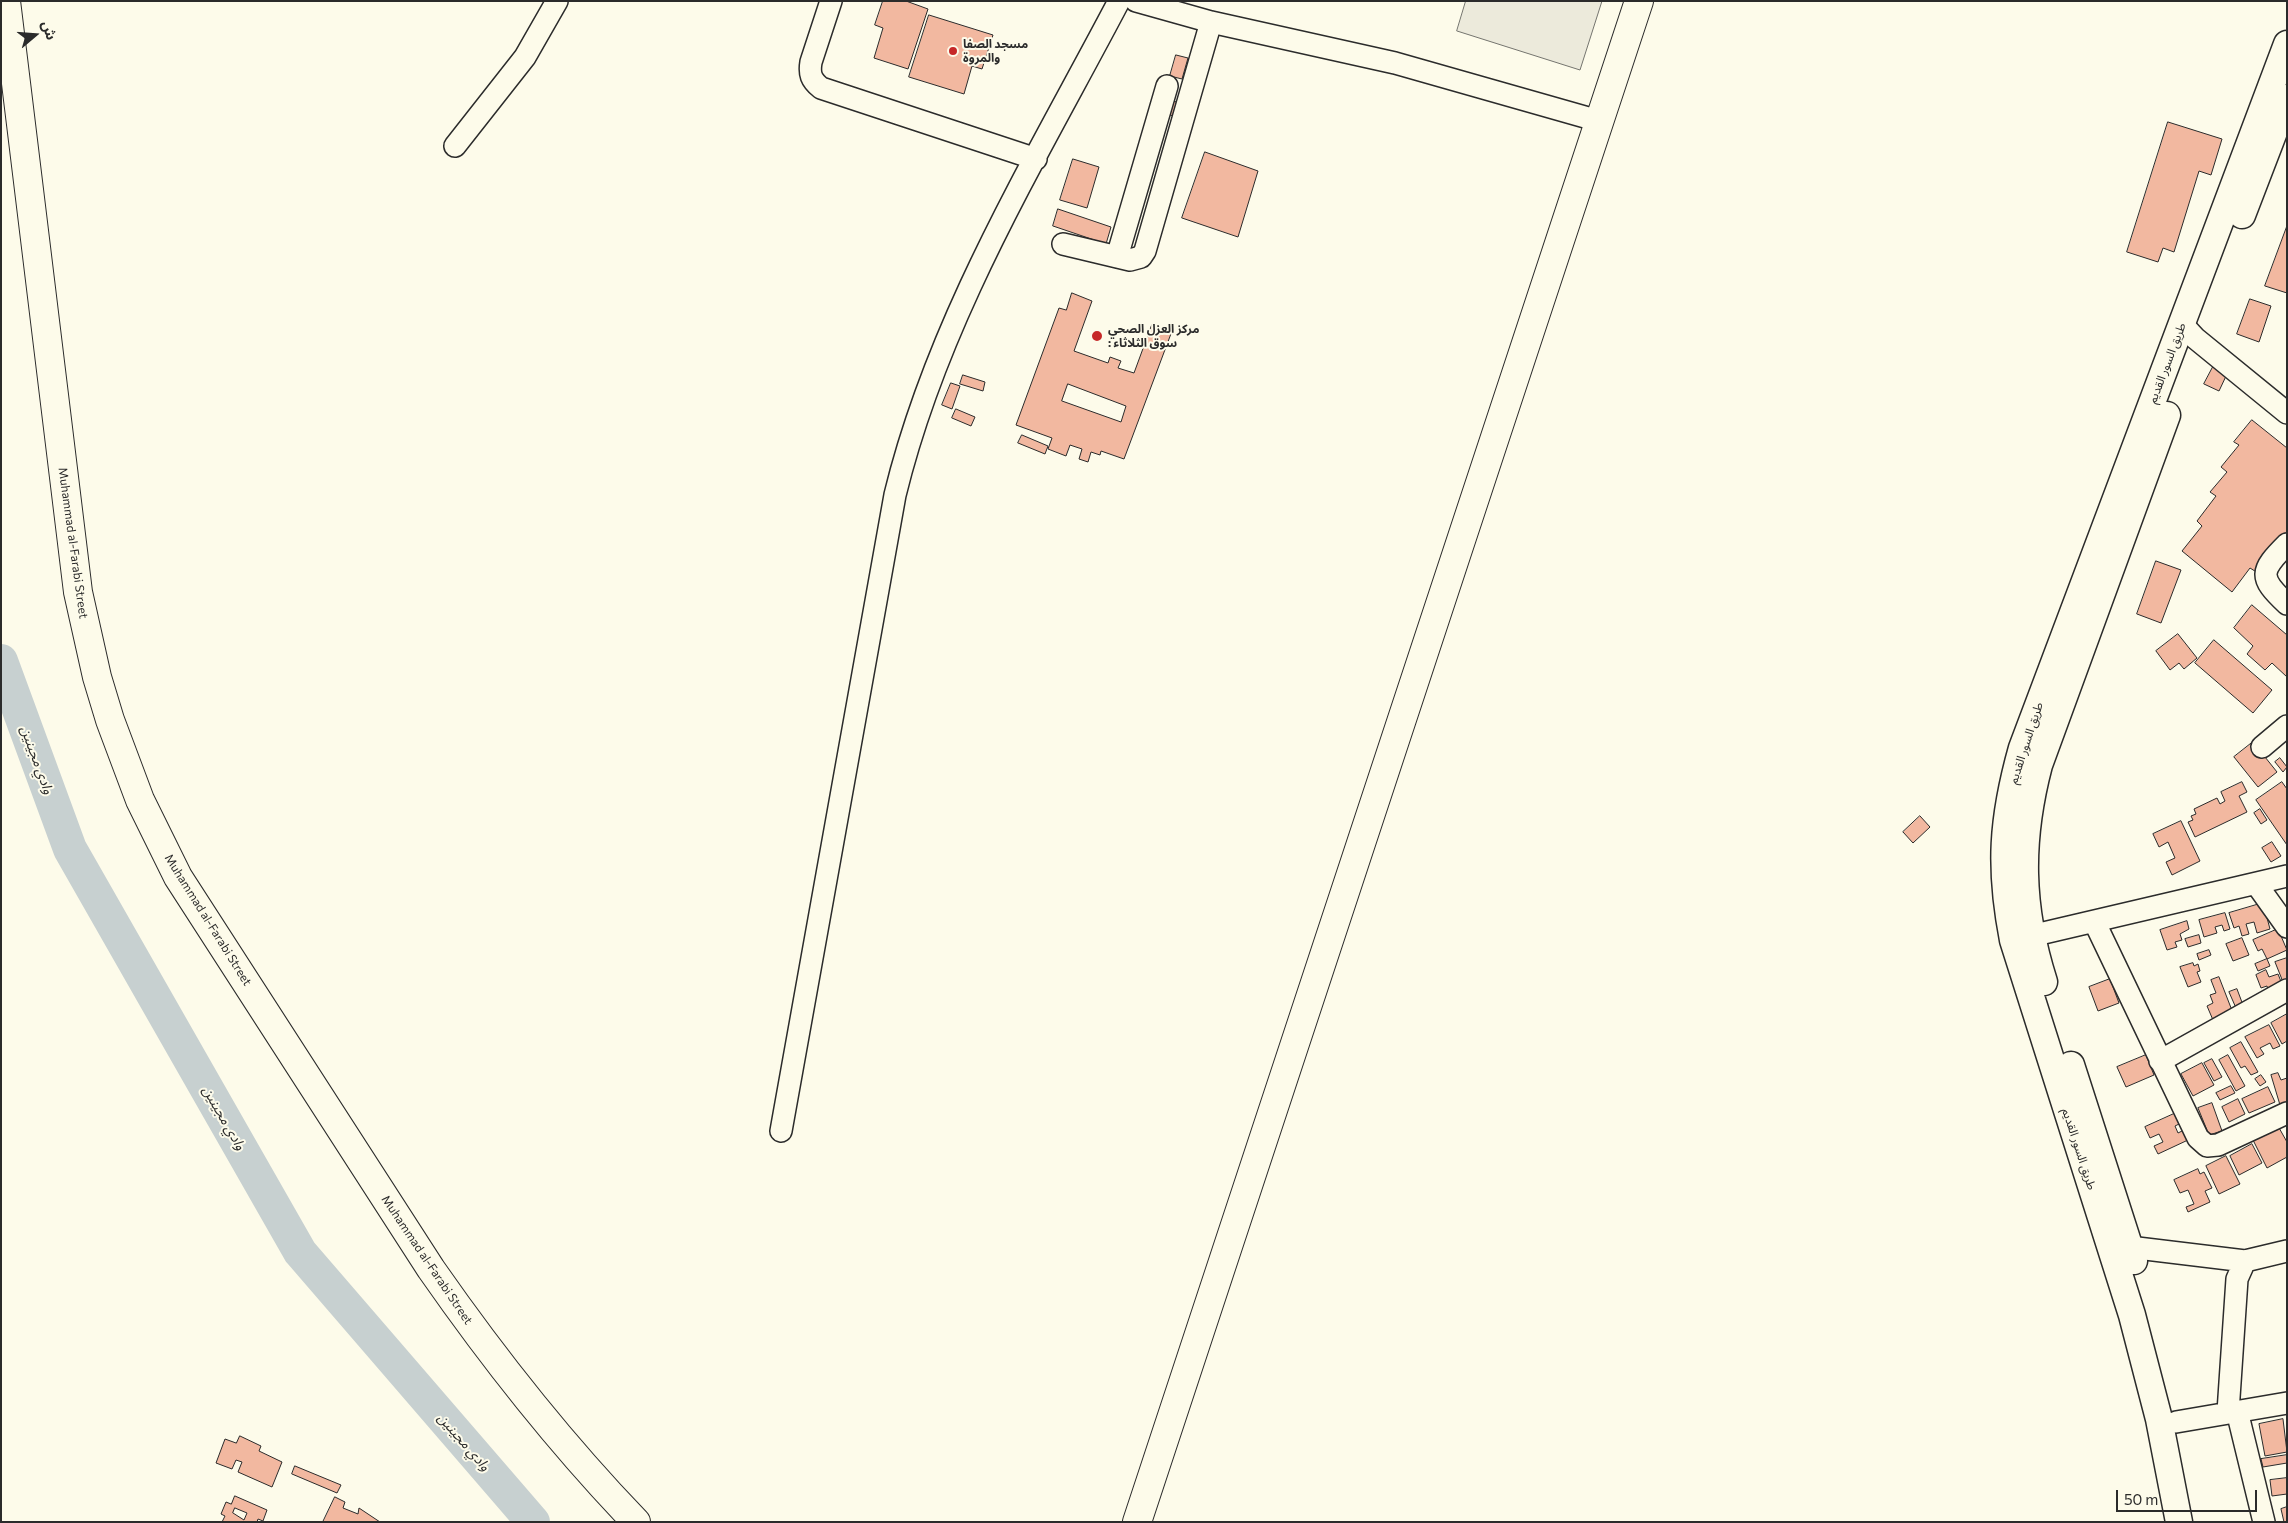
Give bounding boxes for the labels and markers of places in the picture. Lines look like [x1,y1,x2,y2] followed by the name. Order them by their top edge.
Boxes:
[963,37,1028,65] place label: مسجد الصفا والمروة
[947,45,959,57] marker: مسجد الصفا والمروة
[1108,322,1199,350] place label: مركز العزل الصحي : سوق الثلاثاء
[1090,329,1104,343] marker: مركز العزل الصحي : سوق الثلاثاء

